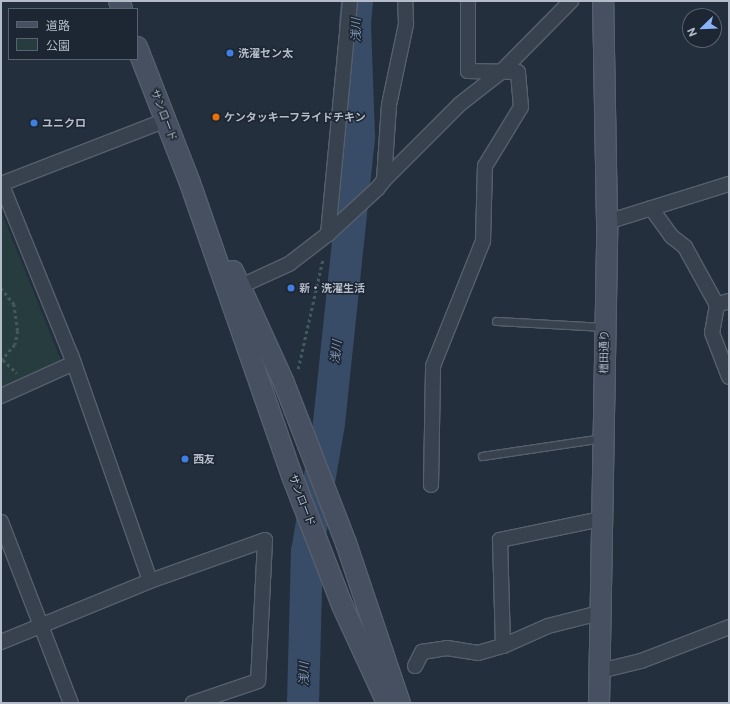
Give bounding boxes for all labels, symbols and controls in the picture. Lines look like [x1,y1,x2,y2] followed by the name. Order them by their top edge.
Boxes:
[8,8,138,60] legend
[682,8,722,48] north arrow
[46,18,70,32] text: 道路
[349,18,363,42] water label: 浅川
[684,26,699,39] text: N
[46,38,70,52] text: 公園
[238,46,293,60] place label: 洗濯セン太
[225,48,235,58] marker: 洗濯セン太
[148,87,180,143] street label: サンロード
[224,110,367,124] place label: ケンタッキーフライドチキン
[211,112,221,122] marker: ケンタッキーフライドチキン
[42,116,86,130] place label: ユニクロ
[29,118,39,128] marker: ユニクロ
[299,281,365,295] place label: 新・洗濯生活
[286,283,296,293] marker: 新・洗濯生活
[597,330,611,374] street label: 檀田通り
[328,339,344,365] water label: 浅川
[193,452,215,466] place label: 西友
[180,454,190,464] marker: 西友
[286,472,318,528] street label: サンロード
[297,662,311,686] water label: 浅川

